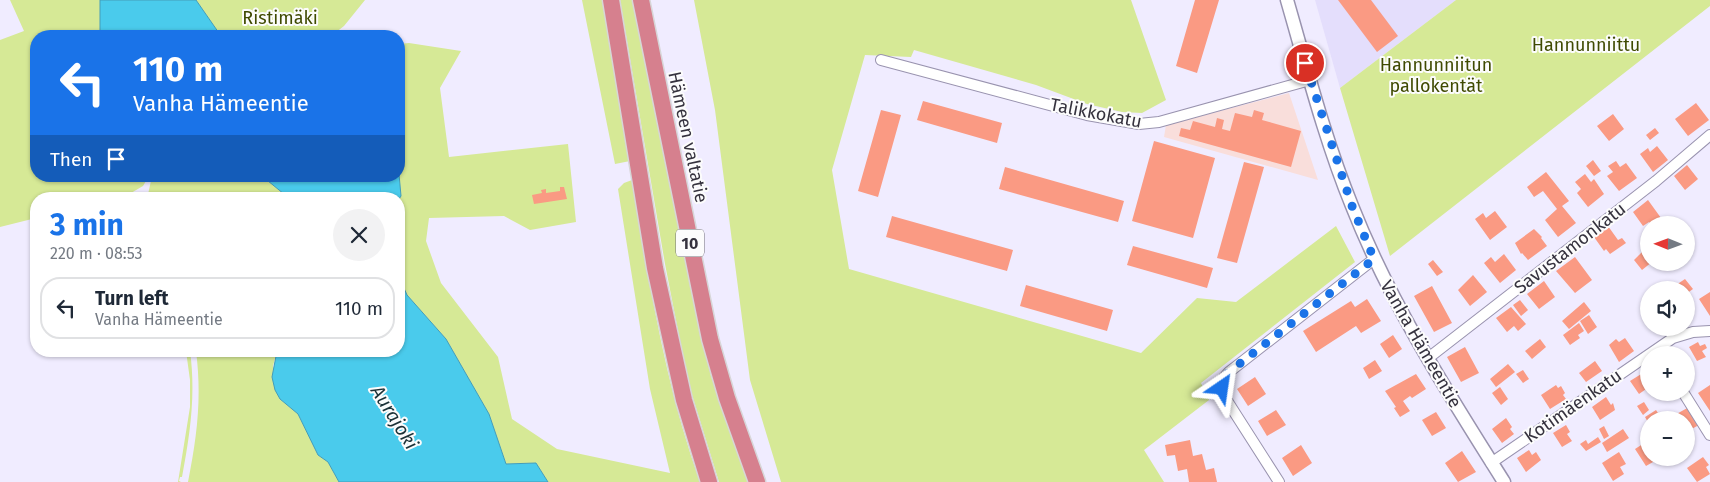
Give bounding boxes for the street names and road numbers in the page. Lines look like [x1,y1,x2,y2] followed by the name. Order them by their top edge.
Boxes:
[663,69,713,205] street label: Hämeen valtatie
[1048,93,1144,133] street label: Talikkokatu
[1510,198,1630,298] street label: Savustamonkatu
[676,230,704,256] road number: 10
[1376,276,1466,412] street label: Vanha Hämeentie
[1520,364,1626,448] street label: Kotimäenkatu

